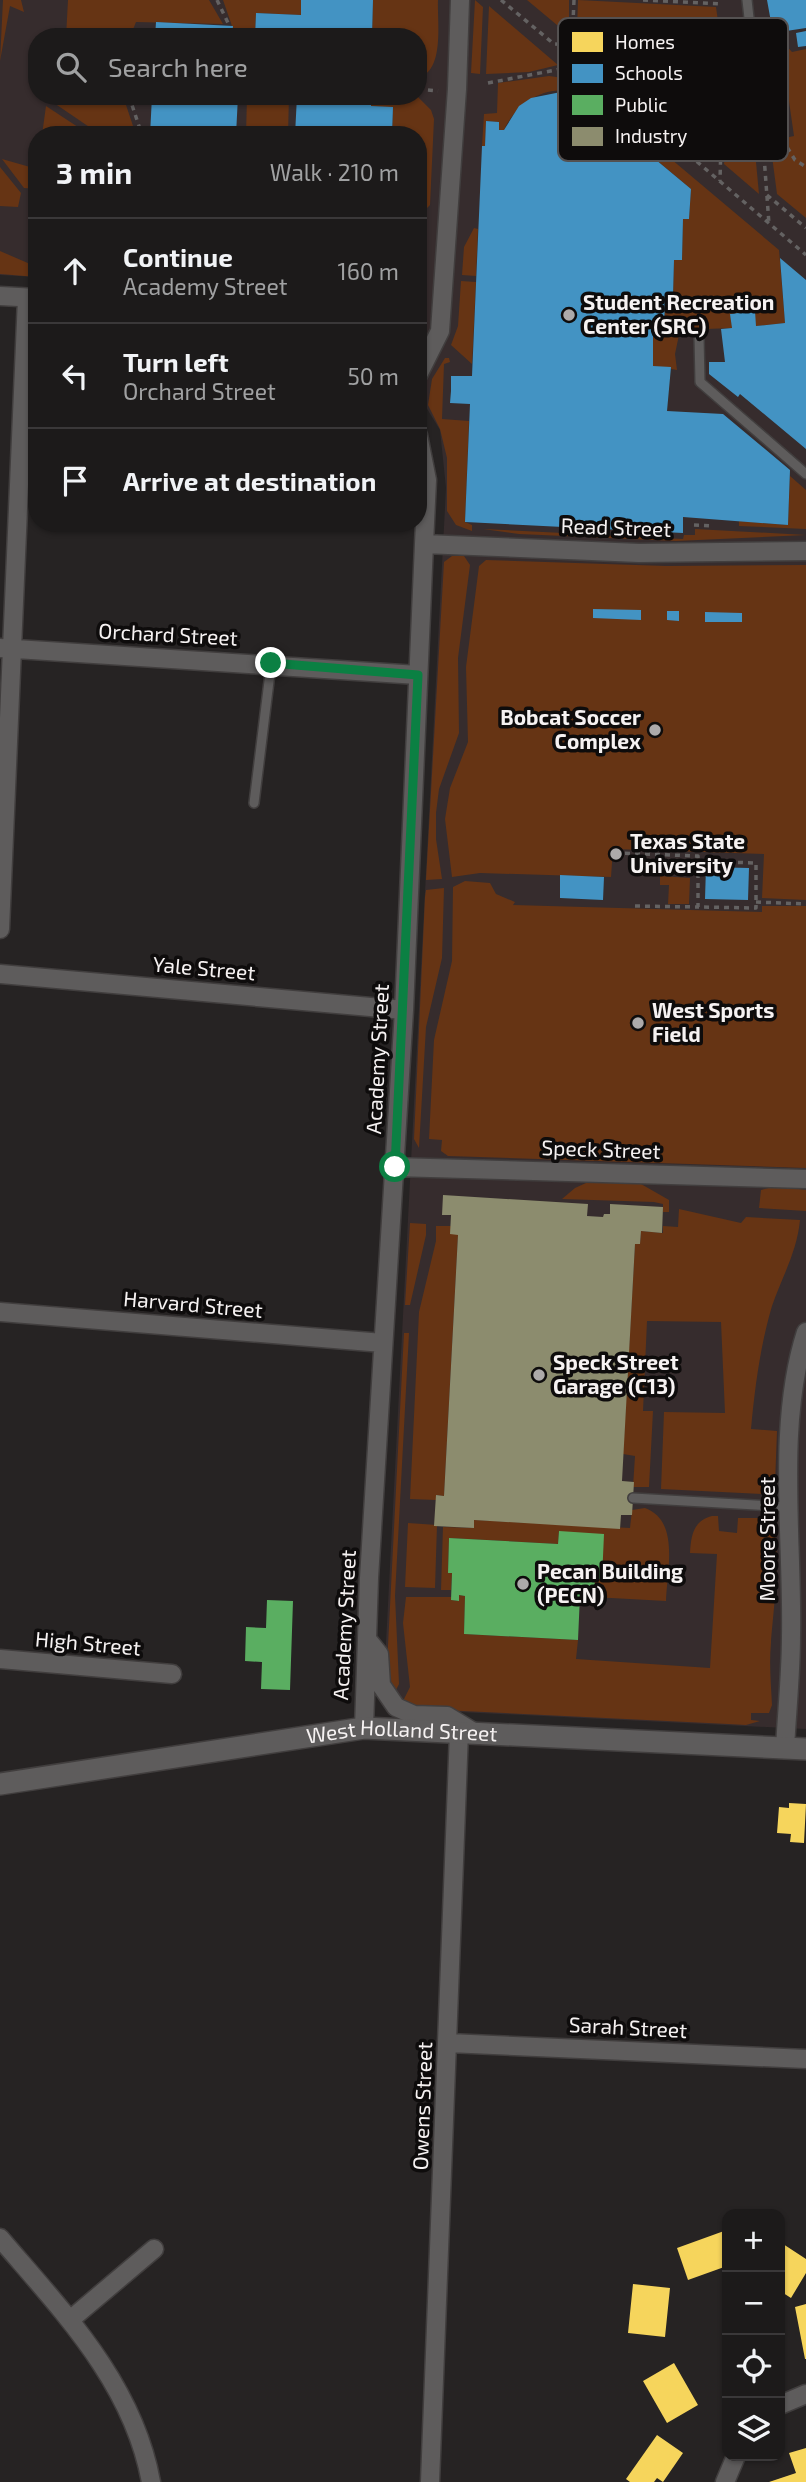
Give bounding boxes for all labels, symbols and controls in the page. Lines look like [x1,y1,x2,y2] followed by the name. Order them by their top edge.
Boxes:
[558,18,788,161] legend
[28,28,427,105] search box
[615,30,675,53] text: Homes
[52,48,90,86] icon: search
[108,51,248,82] text: Search here
[615,61,683,84] text: Schools
[615,93,668,116] text: Public
[615,124,687,147] text: Industry
[56,154,132,190] text: 3 min
[270,158,399,186] text: Walk · 210 m
[123,241,233,272] text: Continue
[56,252,94,290] icon: ahead
[338,257,399,285] text: 160 m
[123,272,288,300] text: Academy Street
[583,289,774,338] place label: Student Recreation Center (SRC)
[561,307,577,323] marker: Student Recreation Center (SRC)
[123,346,229,377] text: Turn left
[56,357,94,395] icon: left
[348,362,399,390] text: 50 m
[123,377,276,405] text: Orchard Street
[56,462,94,500] icon: arrive
[123,465,376,496] text: Arrive at destination
[560,512,672,541] street label: Read Street
[98,617,238,650] street label: Orchard Street
[255,647,286,678] route end
[500,704,641,753] place label: Bobcat Soccer Complex
[647,722,663,738] marker: Bobcat Soccer Complex
[630,828,745,878] place label: Texas State University
[608,846,624,862] marker: Texas State University
[152,951,256,984] street label: Yale Street
[360,983,393,1135] street label: Academy Street
[652,997,774,1046] place label: West Sports Field
[630,1015,646,1031] marker: West Sports Field
[541,1134,661,1163] street label: Speck Street
[379,1151,410,1182] route start
[122,1285,264,1322] street label: Harvard Street
[553,1349,679,1398] place label: Speck Street Garage (C13)
[531,1367,547,1383] marker: Speck Street Garage (C13)
[754,1477,779,1601] street label: Moore Street
[327,1549,360,1701] street label: Academy Street
[537,1558,683,1607] place label: Pecan Building (PECN)
[515,1576,531,1592] marker: Pecan Building (PECN)
[34,1625,142,1660] street label: High Street
[304,1714,498,1748] street label: West Holland Street
[568,2011,688,2042] street label: Sarah Street
[407,2041,436,2171] street label: Owens Street
[722,2209,785,2461] map controls
[722,2209,785,2272] button: +
[722,2272,785,2335] button: −
[722,2335,785,2398] button: locate
[722,2398,785,2461] button: layers

